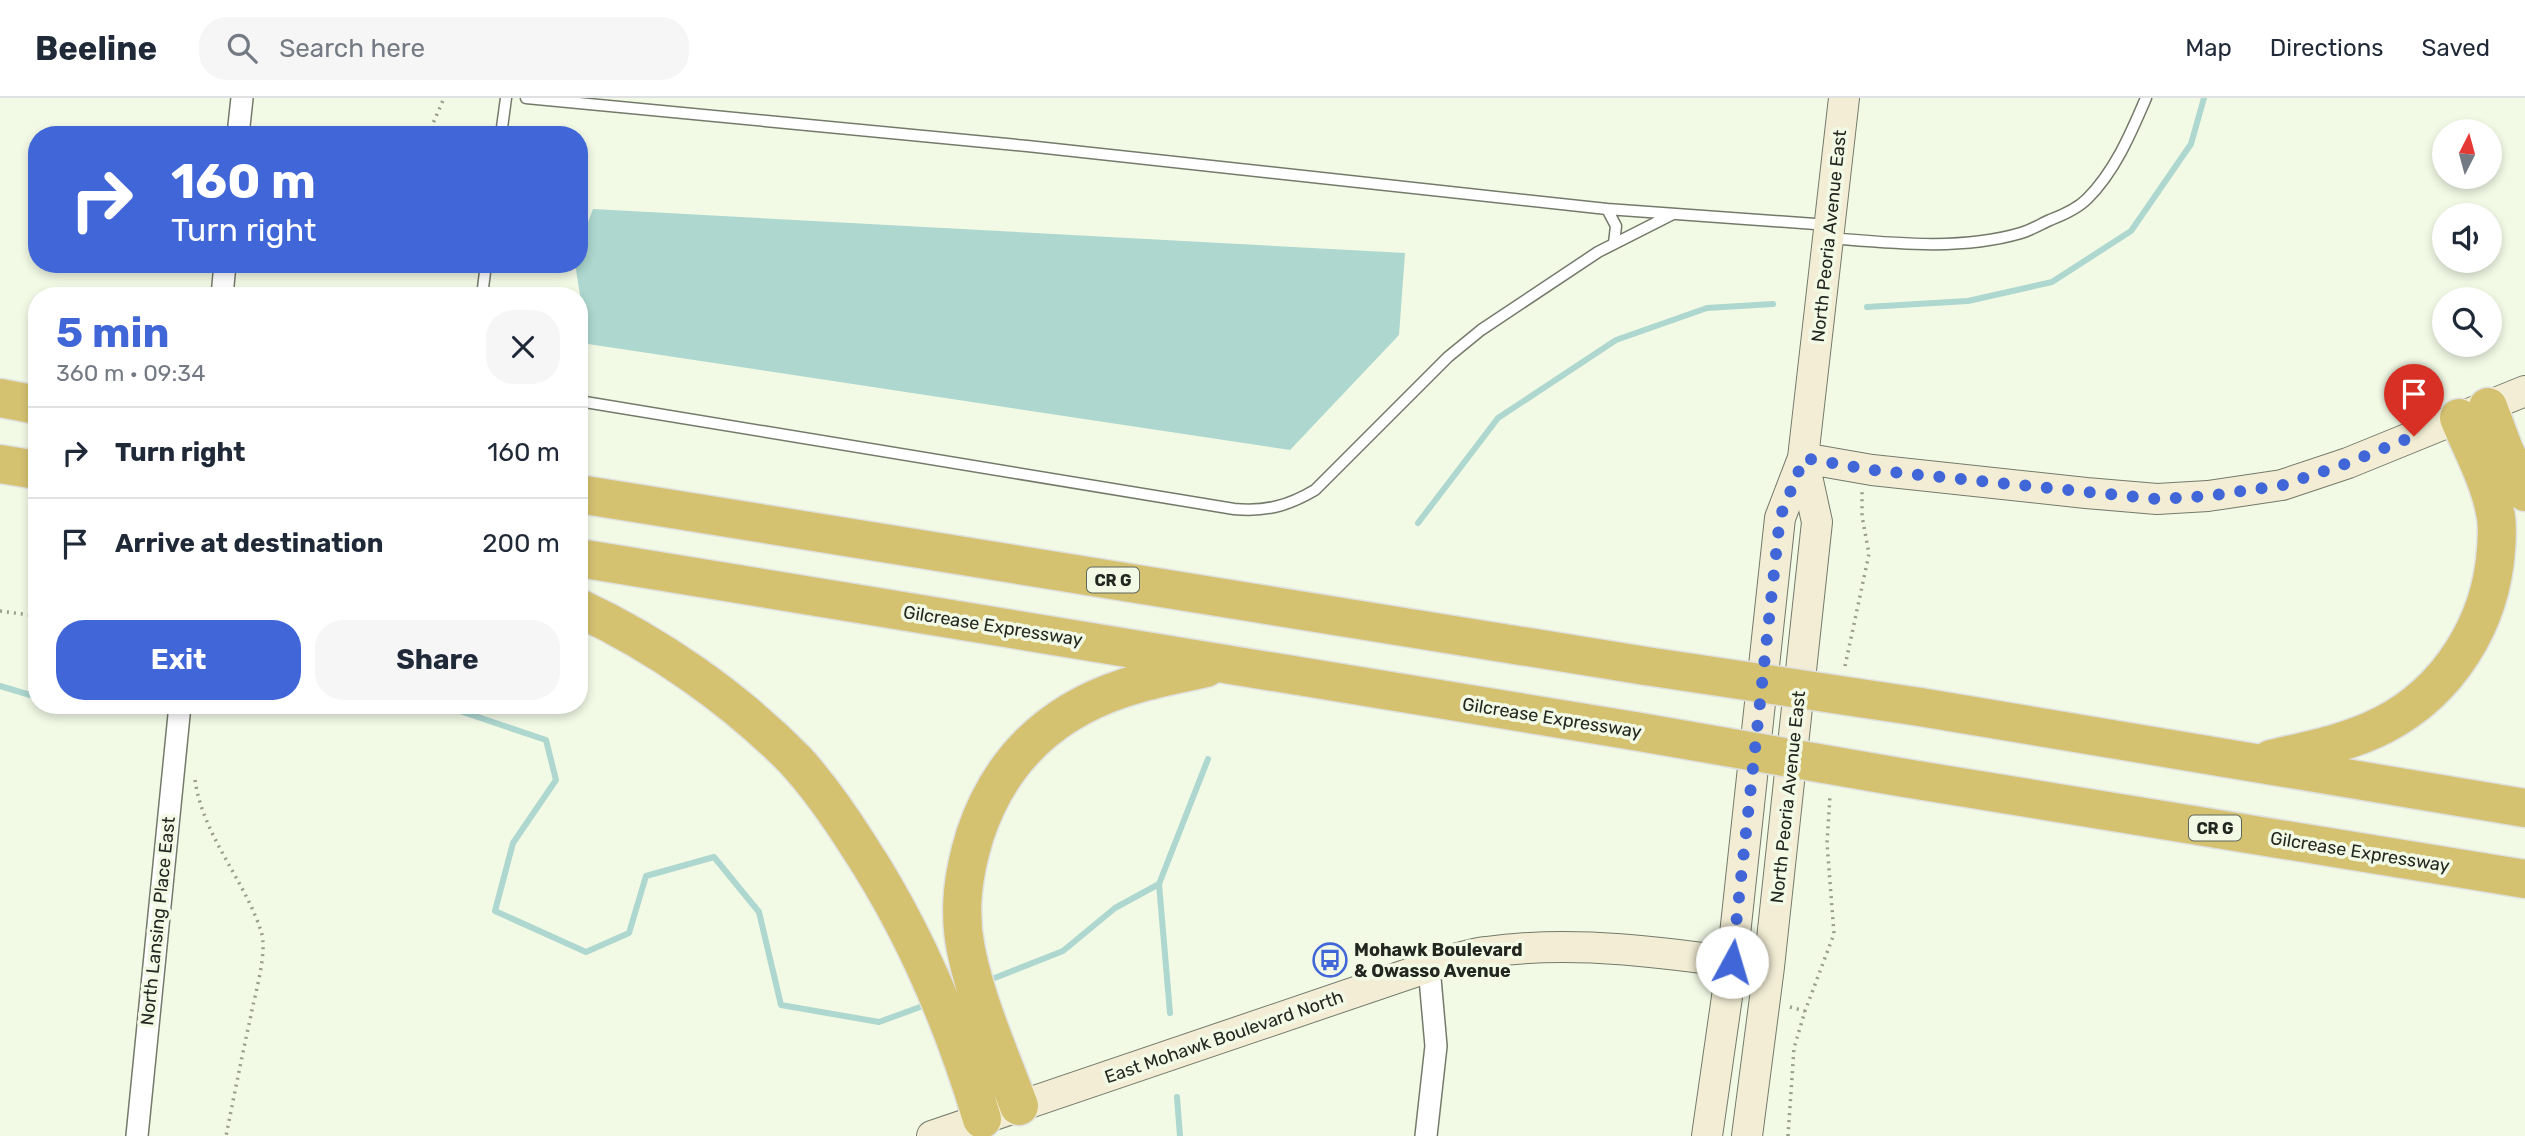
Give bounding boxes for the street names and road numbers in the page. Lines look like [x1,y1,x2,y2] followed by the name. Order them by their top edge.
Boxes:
[1807,129,1851,343] street label: North Peoria Avenue East
[1087,568,1139,593] road number: CR G
[902,601,1084,651] street label: Gilcrease Expressway
[1766,690,1810,904] street label: North Peoria Avenue East
[1461,693,1643,743] street label: Gilcrease Expressway
[136,815,180,1027] street label: North Lansing Place East
[2189,816,2241,841] road number: CR G
[2269,827,2451,877] street label: Gilcrease Expressway
[1102,986,1346,1088] street label: East Mohawk Boulevard North

